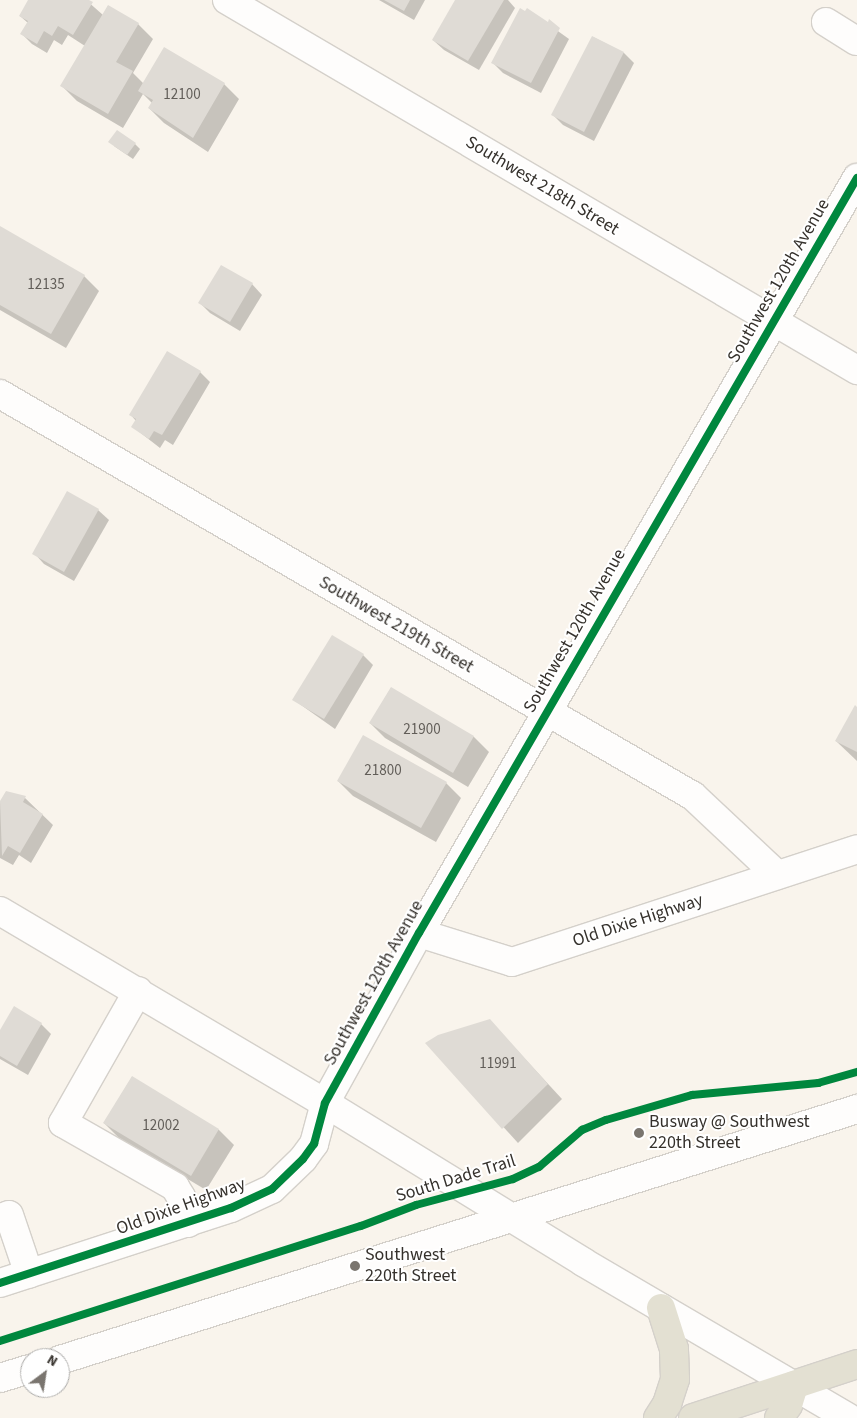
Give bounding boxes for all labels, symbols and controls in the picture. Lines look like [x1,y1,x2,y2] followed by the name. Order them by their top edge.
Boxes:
[163,86,201,104] house number: 12100
[461,132,623,240] street label: Southwest 218th Street
[723,195,835,367] street label: Southwest 120th Avenue
[27,276,65,294] house number: 12135
[519,545,631,717] street label: Southwest 120th Avenue
[315,572,477,678] street label: Southwest 219th Street
[403,721,441,739] house number: 21900
[364,762,402,780] house number: 21800
[570,890,706,952] street label: Old Dixie Highway
[320,897,428,1069] street label: Southwest 120th Avenue
[479,1055,517,1073] house number: 11991
[649,1112,810,1154] place label: Busway @ Southwest 220th Street
[142,1117,180,1135] house number: 12002
[633,1127,645,1139] marker: Busway @ Southwest 220th Street
[394,1151,518,1207] street label: South Dade Trail
[113,1174,249,1240] street label: Old Dixie Highway
[365,1245,456,1288] place label: Southwest 220th Street
[349,1260,361,1272] marker: Southwest 220th Street
[20,1348,70,1398] north arrow
[43,1350,61,1372] text: N

